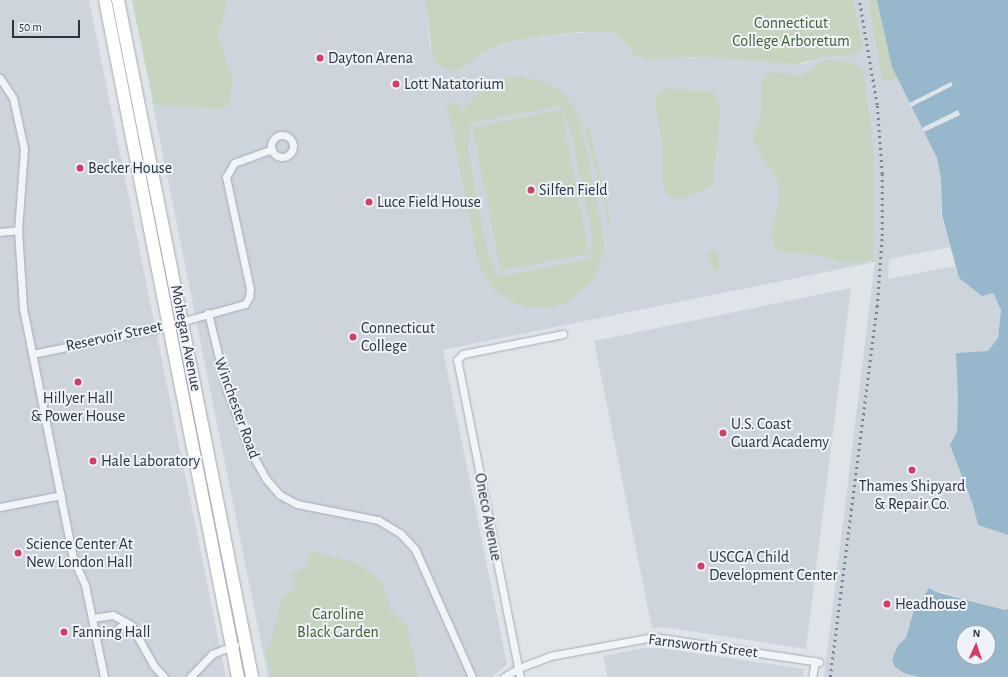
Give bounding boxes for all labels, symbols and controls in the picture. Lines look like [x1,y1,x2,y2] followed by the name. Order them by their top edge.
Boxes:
[14,12,82,38] scale bar
[732,13,850,51] park label: Connecticut College Arboretum
[19,21,42,33] text: 50 m
[328,48,413,68] place label: Dayton Arena
[315,53,325,63] marker: Dayton Arena
[404,74,504,94] place label: Lott Natatorium
[391,79,401,89] marker: Lott Natatorium
[88,158,172,178] place label: Becker House
[75,163,85,173] marker: Becker House
[539,180,608,200] place label: Silfen Field
[526,185,536,195] marker: Silfen Field
[377,192,481,212] place label: Luce Field House
[364,197,374,207] marker: Luce Field House
[166,283,206,393] street label: Mohegan Avenue
[64,316,164,356] street label: Reservoir Street
[361,318,435,356] place label: Connecticut College
[348,332,358,342] marker: Connecticut College
[210,355,264,461] street label: Winchester Road
[73,377,83,387] marker: Hillyer Hall & Power House
[31,388,125,426] place label: Hillyer Hall & Power House
[731,414,829,452] place label: U.S. Coast Guard Academy
[718,428,728,438] marker: U.S. Coast Guard Academy
[101,451,200,471] place label: Hale Laboratory
[88,456,98,466] marker: Hale Laboratory
[907,465,917,475] marker: Thames Shipyard & Repair Co.
[470,471,506,563] street label: Oneco Avenue
[859,476,965,514] place label: Thames Shipyard & Repair Co.
[26,534,133,572] place label: Science Center At New London Hall
[709,547,838,585] place label: USCGA Child Development Center
[13,548,23,558] marker: Science Center At New London Hall
[696,561,706,571] marker: USCGA Child Development Center
[895,594,966,614] place label: Headhouse
[882,599,892,609] marker: Headhouse
[297,604,379,642] park label: Caroline Black Garden
[72,622,151,642] place label: Fanning Hall
[956,625,996,665] north arrow
[59,627,69,637] marker: Fanning Hall
[972,628,981,639] text: N
[647,630,759,662] street label: Farnsworth Street

